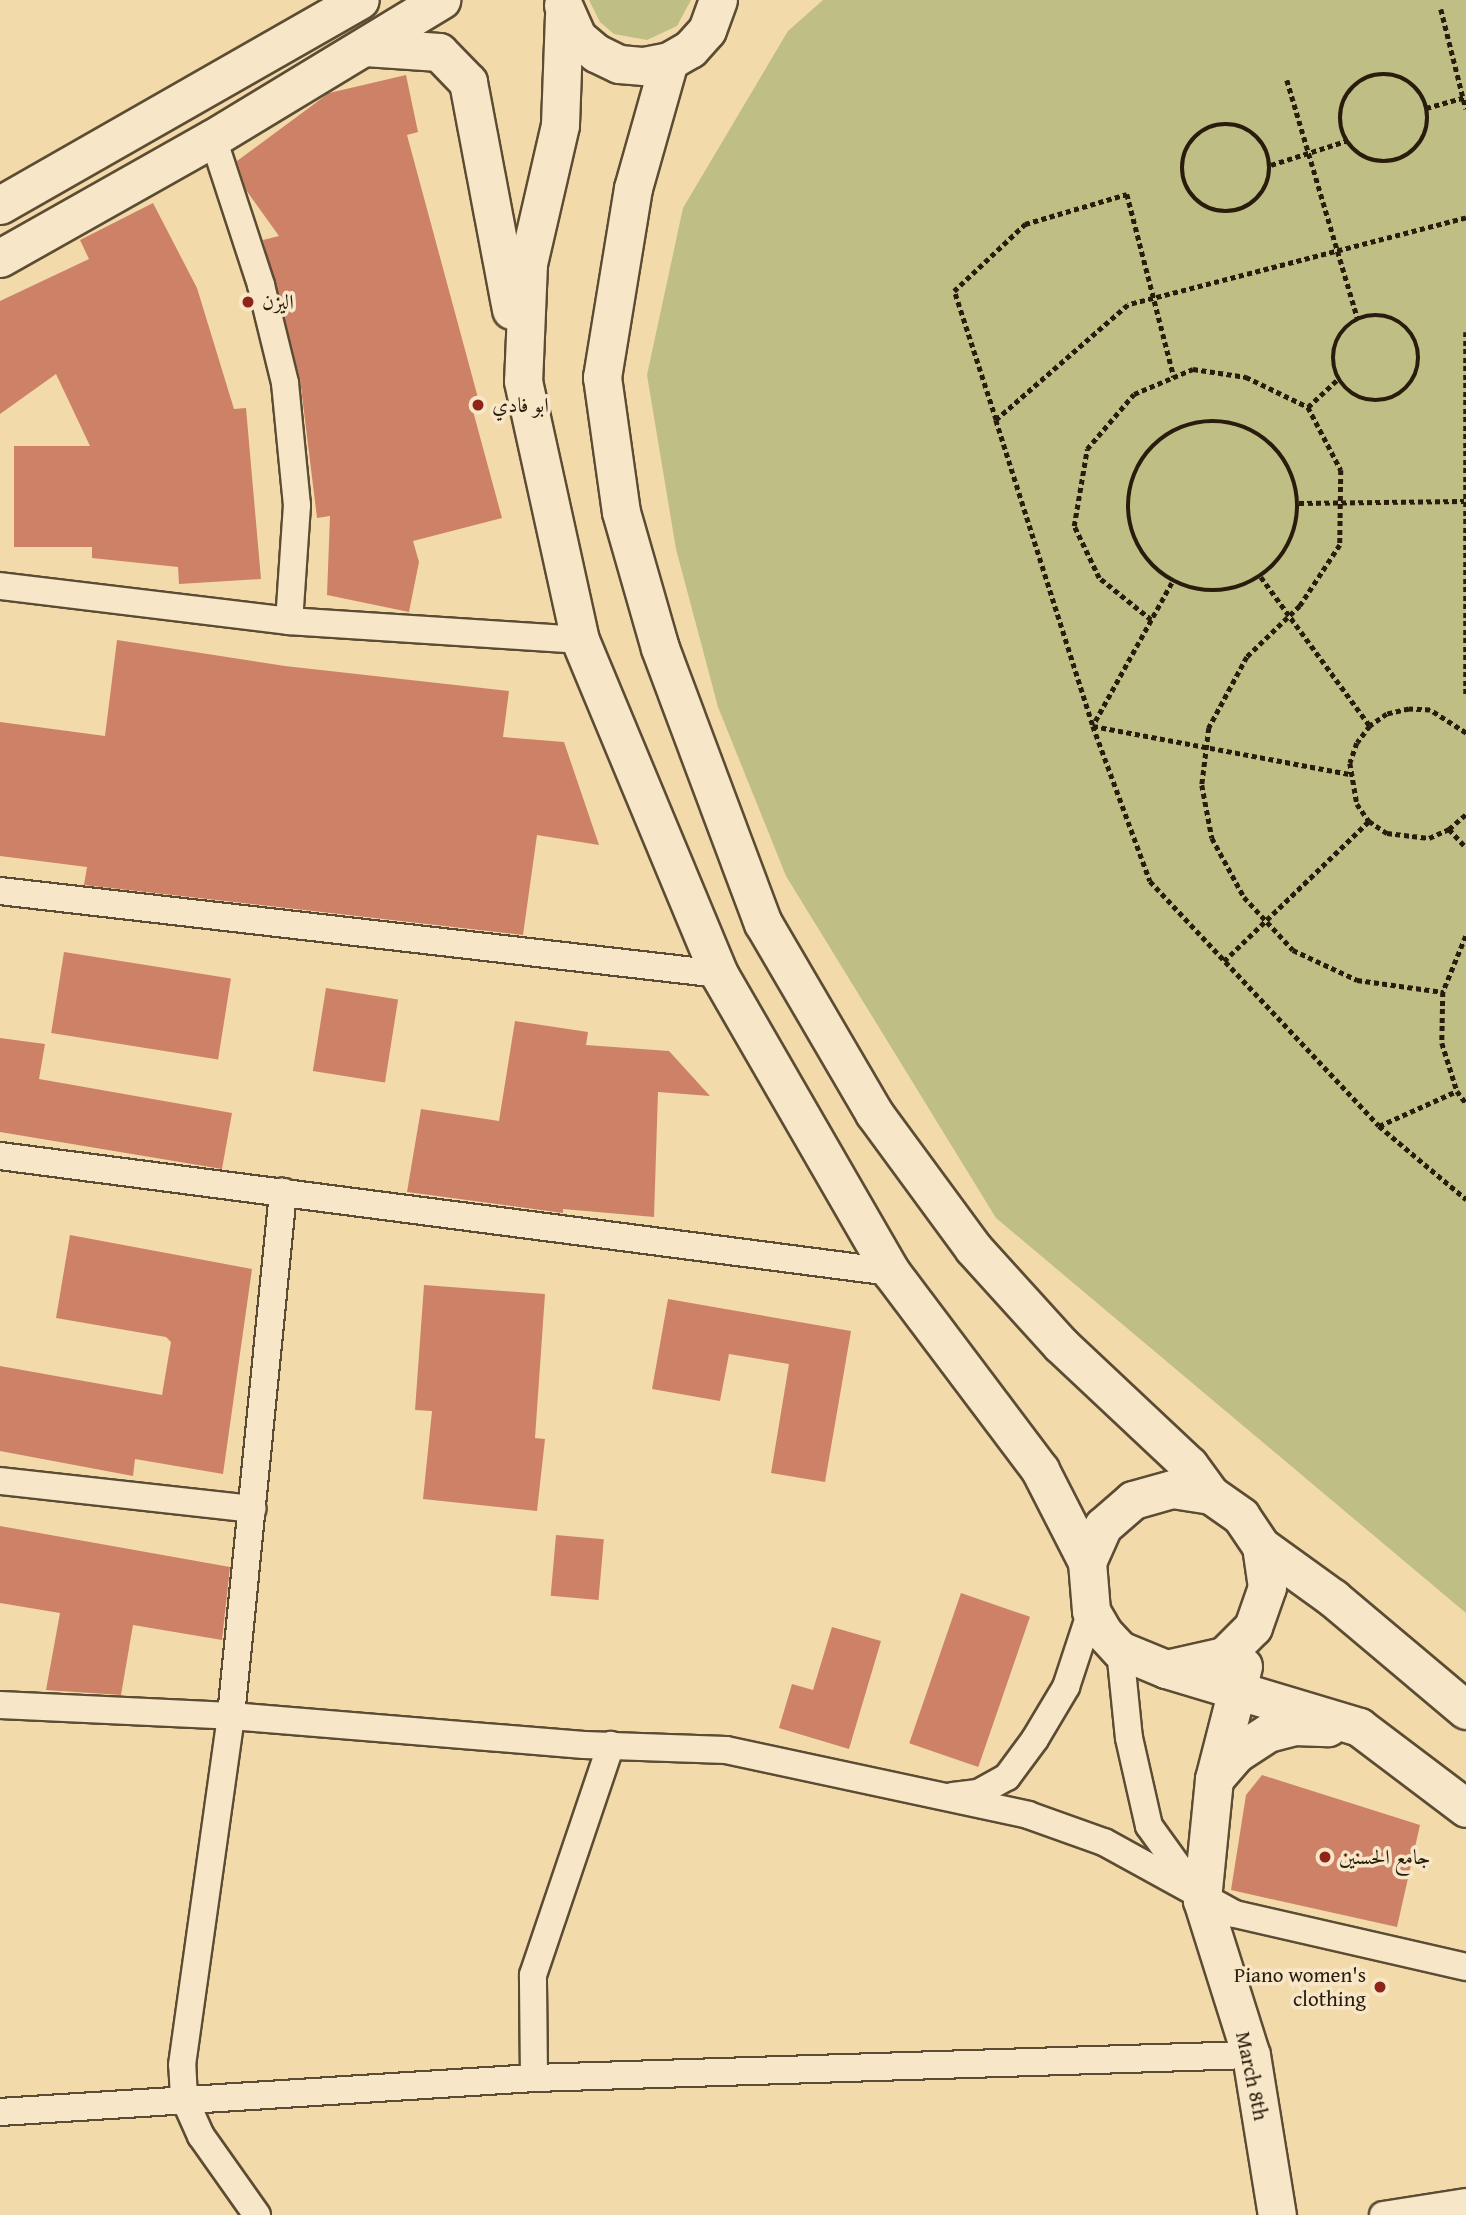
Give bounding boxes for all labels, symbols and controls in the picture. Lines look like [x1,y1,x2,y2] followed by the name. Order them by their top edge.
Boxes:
[262,289,294,315] place label: اليزن
[240,294,256,310] marker: اليزن
[492,392,549,418] place label: ابو فادي
[470,397,486,413] marker: ابو فادي
[1339,1844,1431,1870] place label: جامع الحسنين
[1317,1849,1333,1865] marker: جامع الحسنين
[1234,1962,1366,2012] place label: Piano women's clothing
[1372,1979,1388,1995] marker: Piano women's clothing
[1230,2029,1274,2123] street label: March 8th

